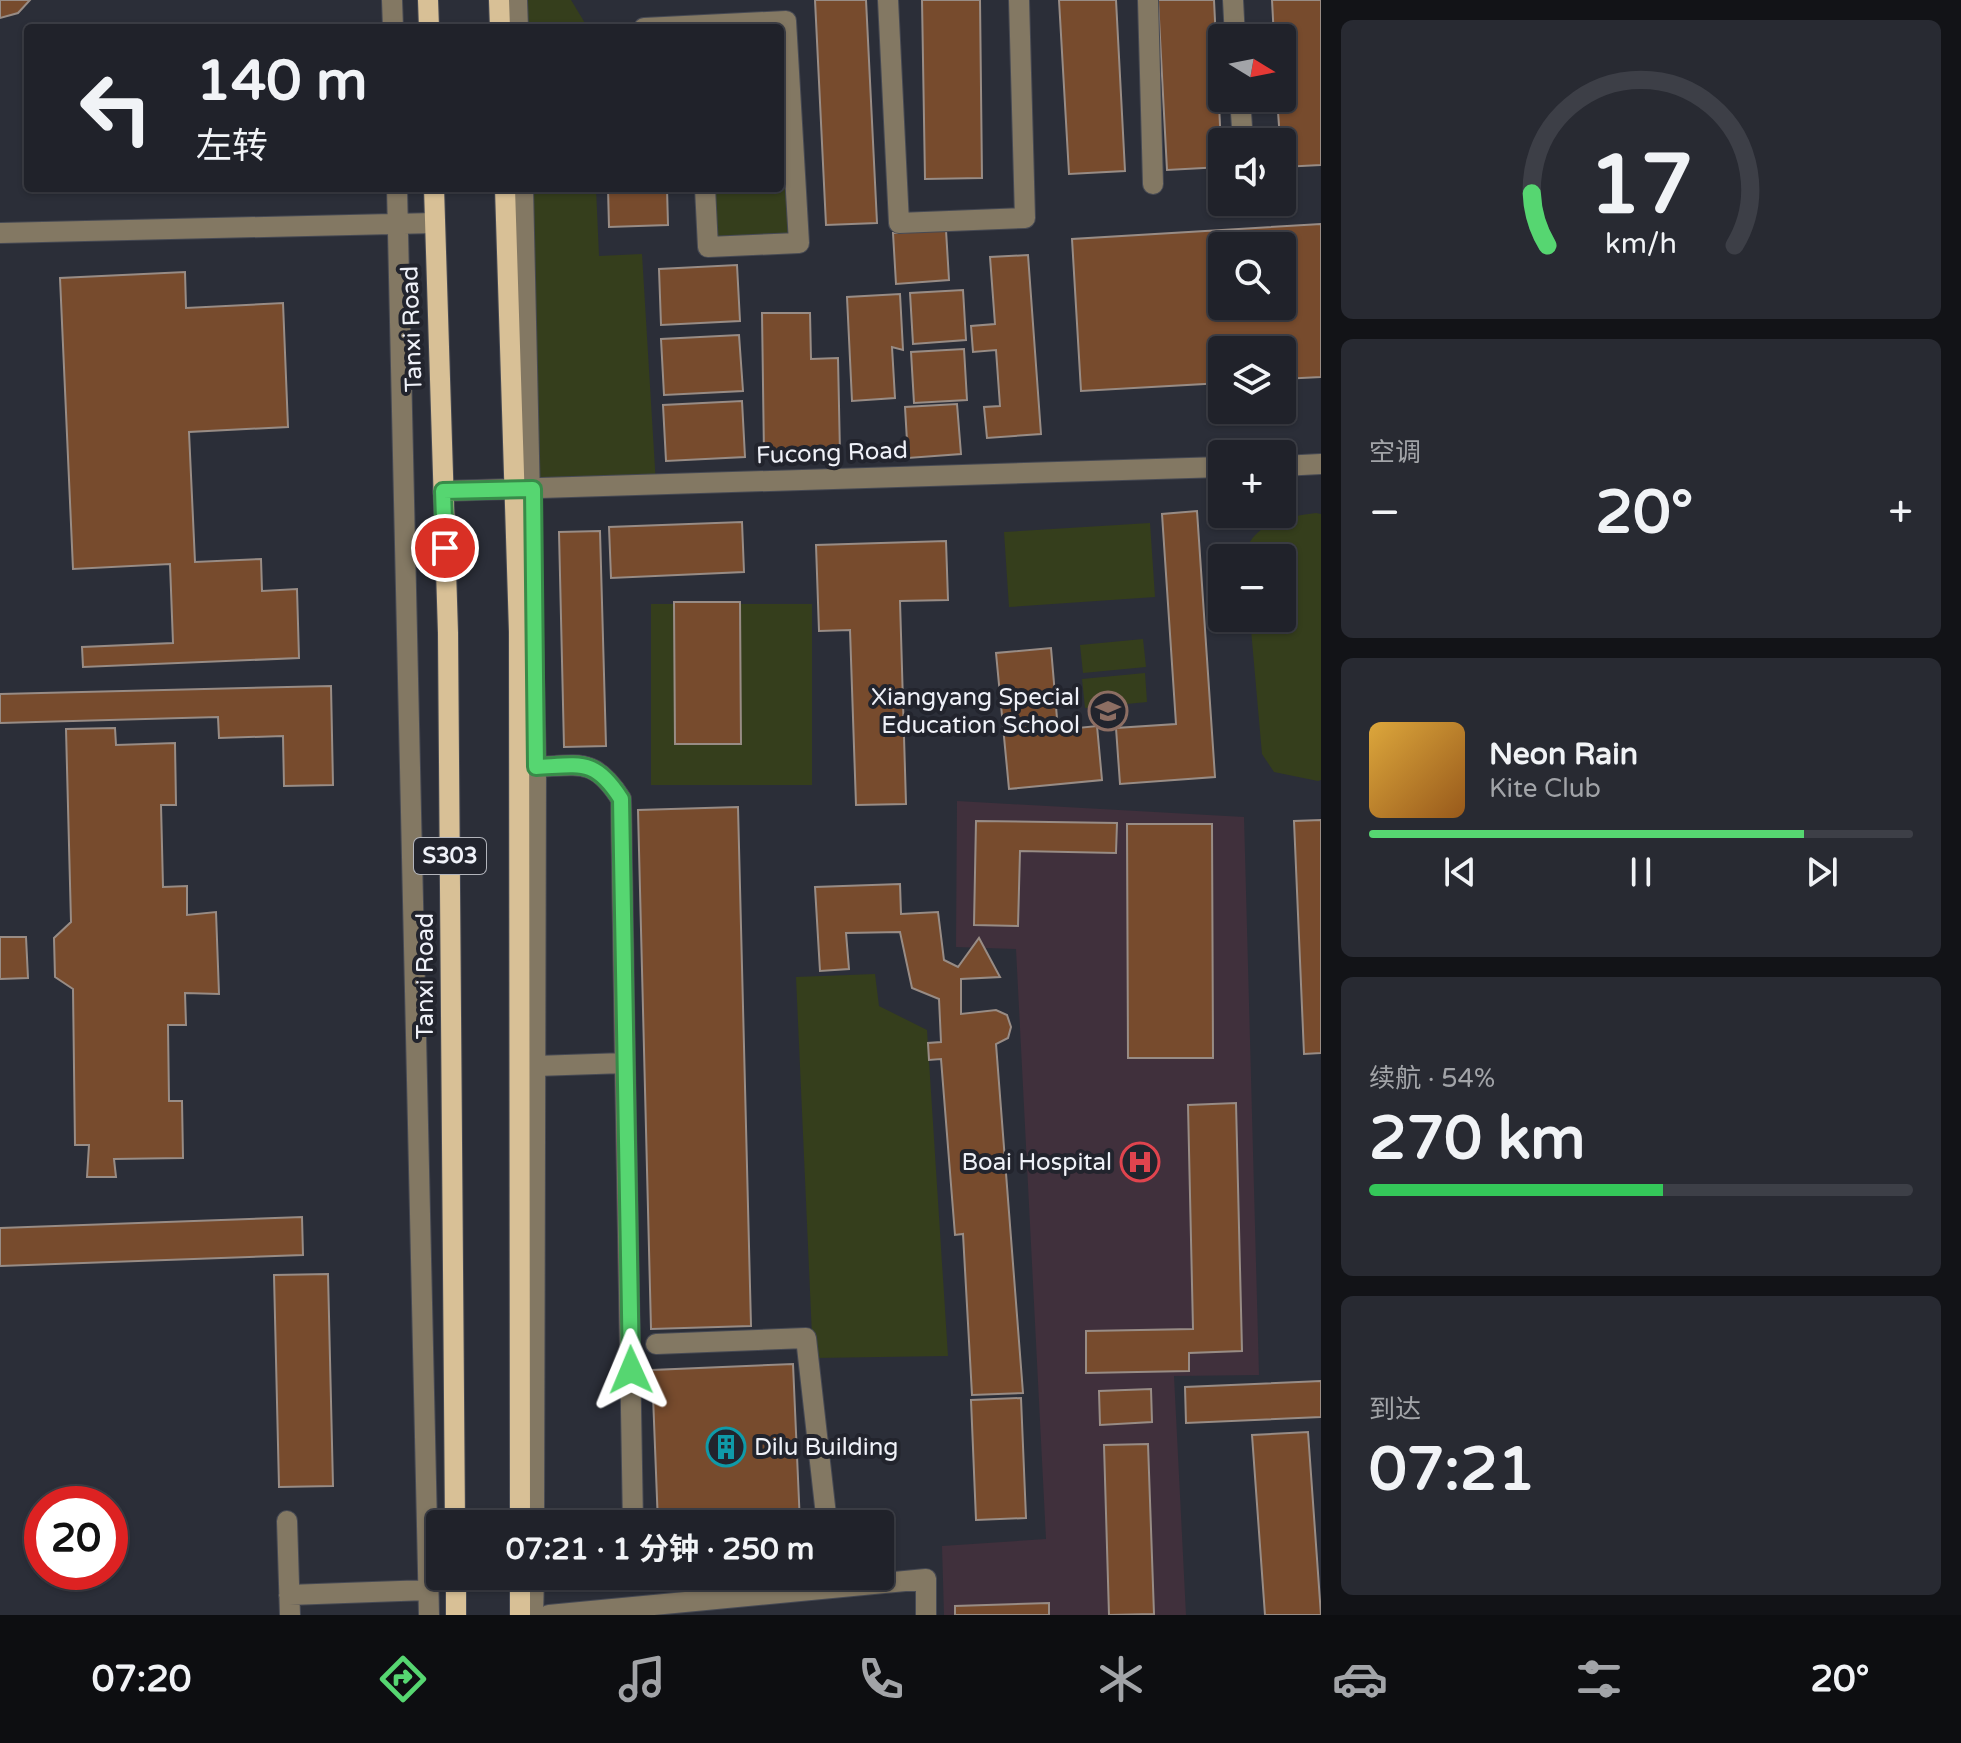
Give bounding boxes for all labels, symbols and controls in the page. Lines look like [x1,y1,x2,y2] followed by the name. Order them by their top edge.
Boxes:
[1208,24,1296,112] north arrow
[1208,24,1296,632] map controls
[196,48,367,115] text: 140 m
[64,56,168,160] icon: left
[196,125,268,168] text: 左转
[1208,128,1296,216] button: sound
[1589,135,1693,235] text: 17
[1605,227,1677,261] text: km/h
[1208,232,1296,320] button: search
[395,265,429,393] street label: Tanxi Road
[1208,336,1296,424] button: layers
[756,436,908,470] street label: Fucong Road
[1369,437,1421,468] text: 空调
[1208,440,1296,528] button: +
[1595,477,1693,549] text: 20°
[1369,487,1400,540] text: −
[1888,487,1913,540] text: +
[411,514,479,582] pin
[423,526,467,570] icon: arrive
[1208,544,1296,632] button: −
[871,683,1080,740] place label: Xiangyang Special Education School
[1087,690,1129,732] school or university icon: Xiangyang Special Education School
[1489,736,1638,773] text: Neon Rain
[1489,773,1601,804] text: Kite Club
[414,838,486,874] road number: S303
[1438,850,1482,894] icon: previous
[1619,850,1663,894] icon: pause
[1800,850,1844,894] icon: next
[411,913,440,1039] street label: Tanxi Road
[1369,1063,1495,1094] text: 续航 · 54%
[1369,1103,1585,1175] text: 270 km
[1119,1141,1161,1183] hospital icon: Boai Hospital
[962,1148,1112,1177] place label: Boai Hospital
[589,1328,673,1412] position arrow
[1369,1394,1421,1425] text: 到达
[705,1426,747,1468] building icon: Dilu Building
[754,1433,899,1462] place label: Dilu Building
[1369,1434,1535,1506] text: 07:21
[24,1486,128,1590] speed limit sign: 20
[506,1531,814,1568] text: 07:21 · 1 分钟 · 250 m
[375,1651,431,1707] icon: directions
[614,1651,670,1707] icon: music
[853,1651,909,1707] icon: phone
[1093,1651,1149,1707] icon: climate
[1332,1651,1388,1707] icon: car
[1571,1651,1627,1707] icon: filters
[92,1658,191,1701] text: 07:20
[1811,1658,1869,1701] text: 20°

